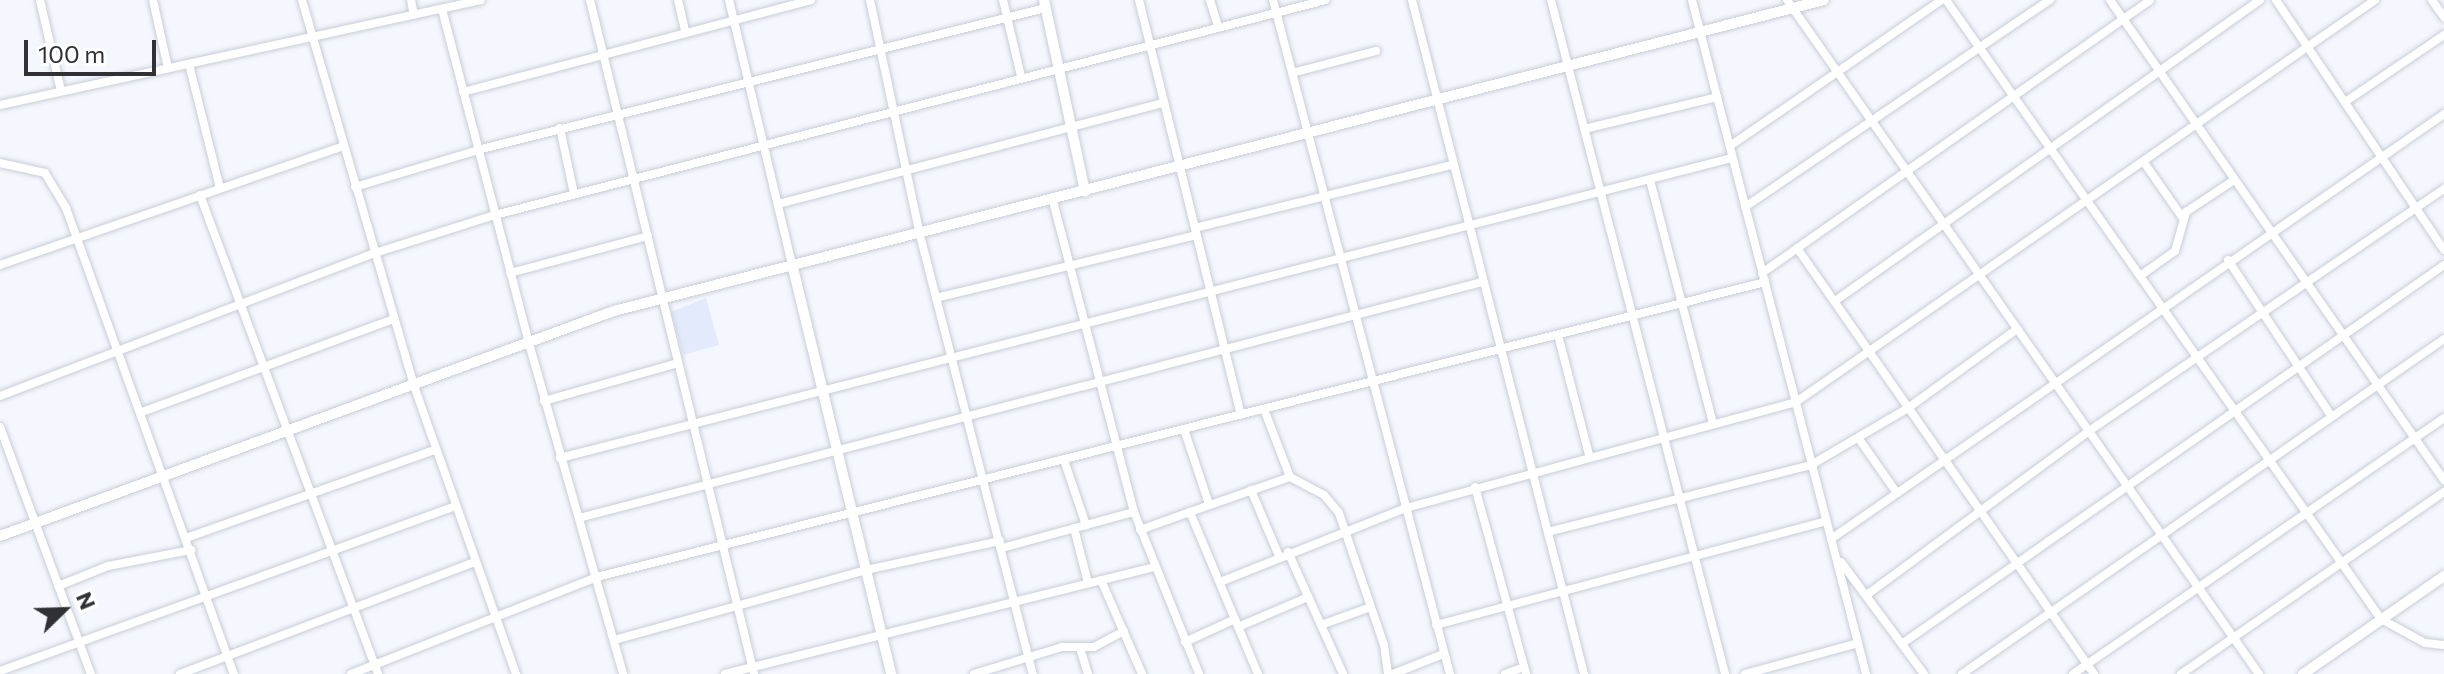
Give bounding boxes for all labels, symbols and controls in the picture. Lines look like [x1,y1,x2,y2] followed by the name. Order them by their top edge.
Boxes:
[28,24,160,74] scale bar
[38,39,105,68] text: 100 m
[24,570,104,650] north arrow
[71,588,102,613] text: N

